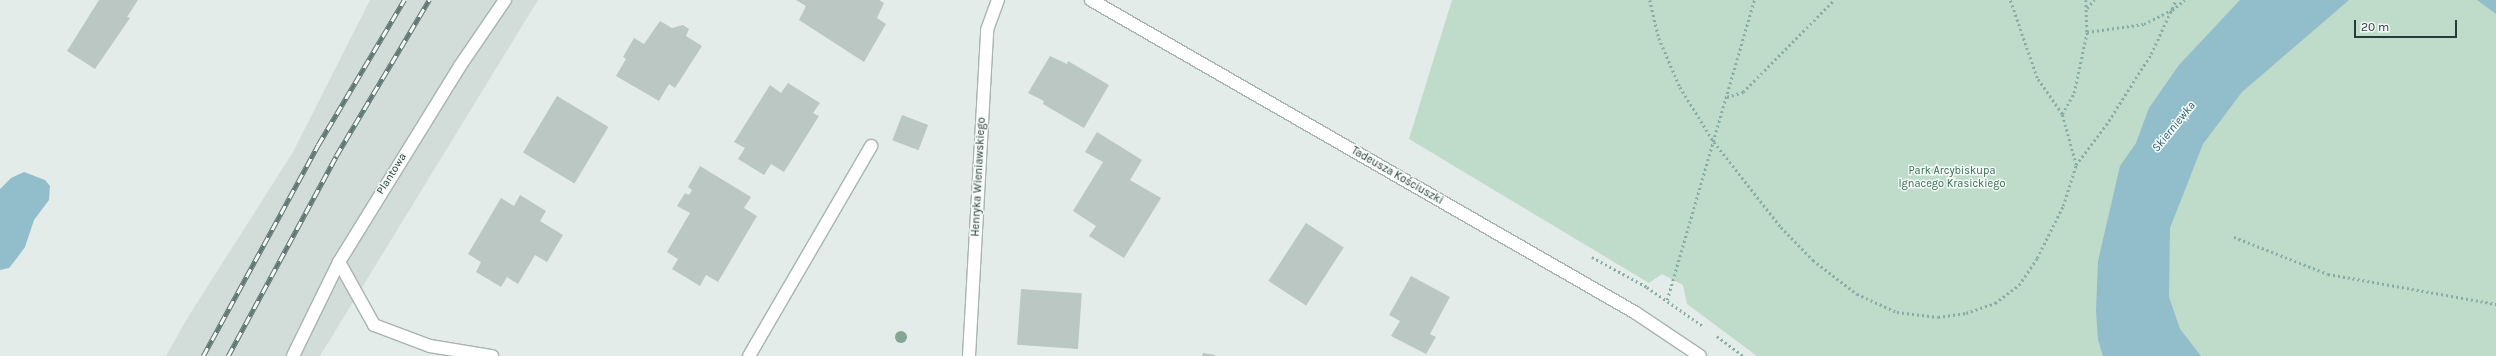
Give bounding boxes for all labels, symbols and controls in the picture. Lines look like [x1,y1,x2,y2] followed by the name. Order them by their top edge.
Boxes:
[2356,12,2459,38] scale bar
[2361,20,2389,34] text: 20 m
[2149,99,2199,155] water label: Skierniewka
[969,117,989,237] street label: Henryka Wieniawskiego
[1349,144,1445,208] street label: Tadeusza Kościuszki
[374,151,410,197] street label: Plantowa
[1899,165,2005,191] park label: Park Arcybiskupa Ignacego Krasickiego

